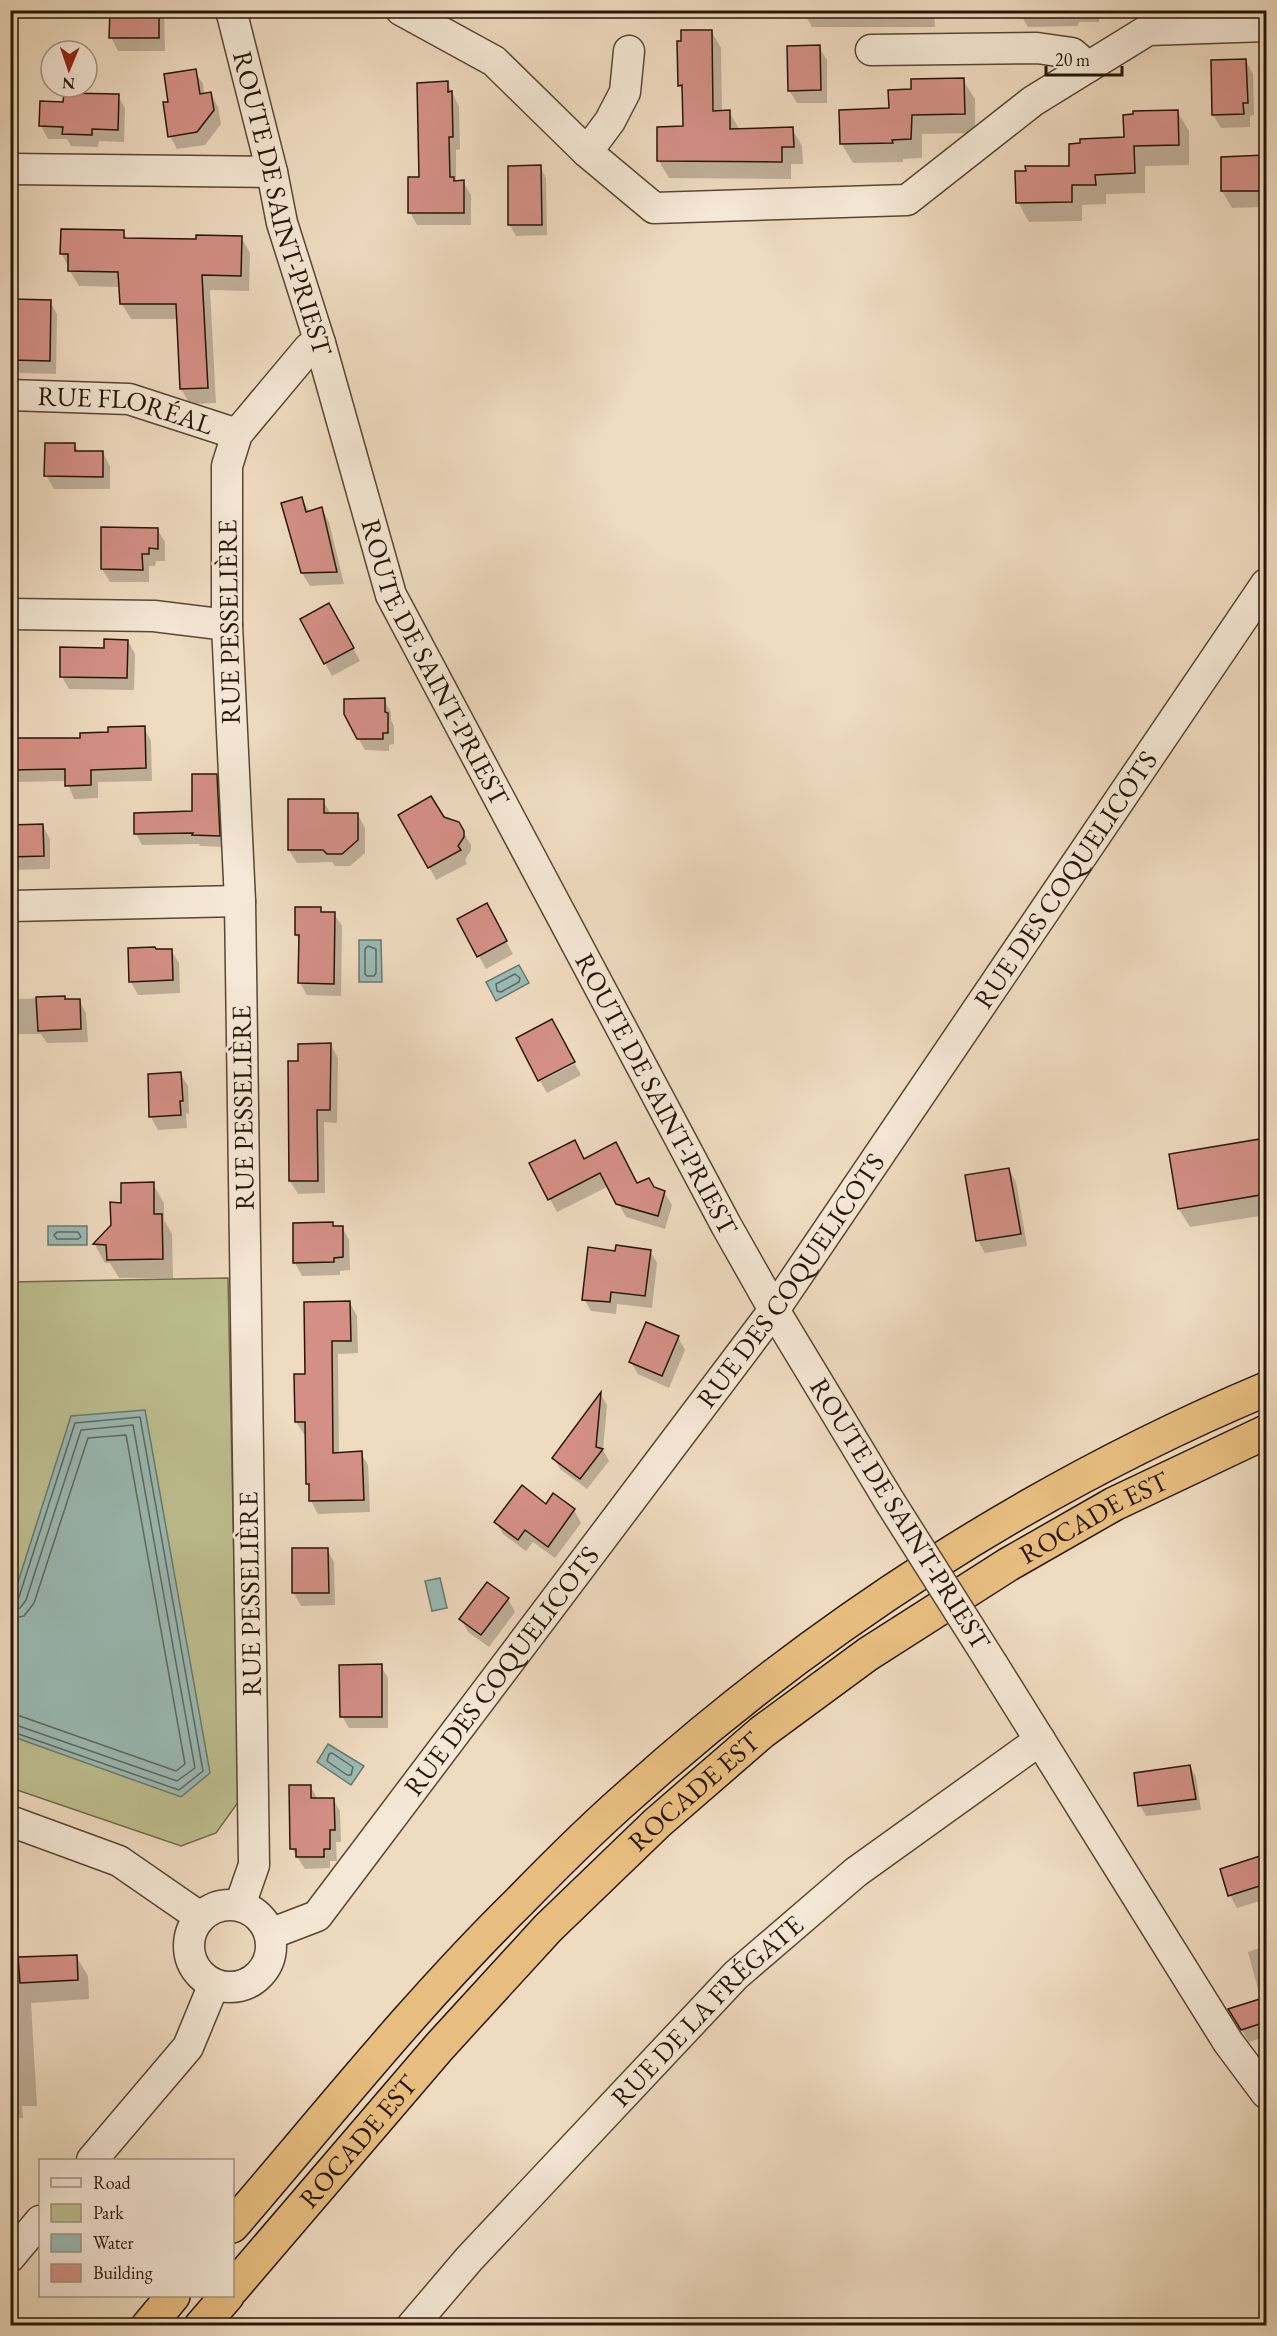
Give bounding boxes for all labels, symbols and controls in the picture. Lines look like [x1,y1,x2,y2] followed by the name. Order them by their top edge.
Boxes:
[39,39,99,99] north arrow
[1046,39,1122,77] scale bar
[225,47,341,360] street label: ROUTE DE SAINT-PRIEST
[1055,48,1090,71] text: 20 m
[62,73,75,94] text: N
[37,378,218,442] street label: RUE FLORÉAL
[353,515,518,813] street label: ROUTE DE SAINT-PRIEST
[209,519,248,725] street label: RUE PESSELIÈRE
[965,744,1165,1015] street label: RUE DES COQUELICOTS
[568,947,747,1242] street label: ROUTE DE SAINT-PRIEST
[223,1005,262,1211] street label: RUE PESSELIÈRE
[688,1146,892,1415] street label: RUE DES COQUELICOTS
[802,1371,999,1657] street label: ROUTE DE SAINT-PRIEST
[1013,1462,1175,1571] street label: ROCADE EST
[230,1491,269,1697] street label: RUE PESSELIÈRE
[396,1539,607,1803] street label: RUE DES COQUELICOTS
[620,1723,768,1858] street label: ROCADE EST
[603,1907,810,2114] street label: RUE DE LA FRÉGATE
[291,2067,425,2215] street label: ROCADE EST
[39,2159,234,2297] legend
[93,2171,132,2194] text: Road
[93,2201,124,2224] text: Park
[93,2231,134,2254] text: Water
[93,2261,153,2284] text: Building

